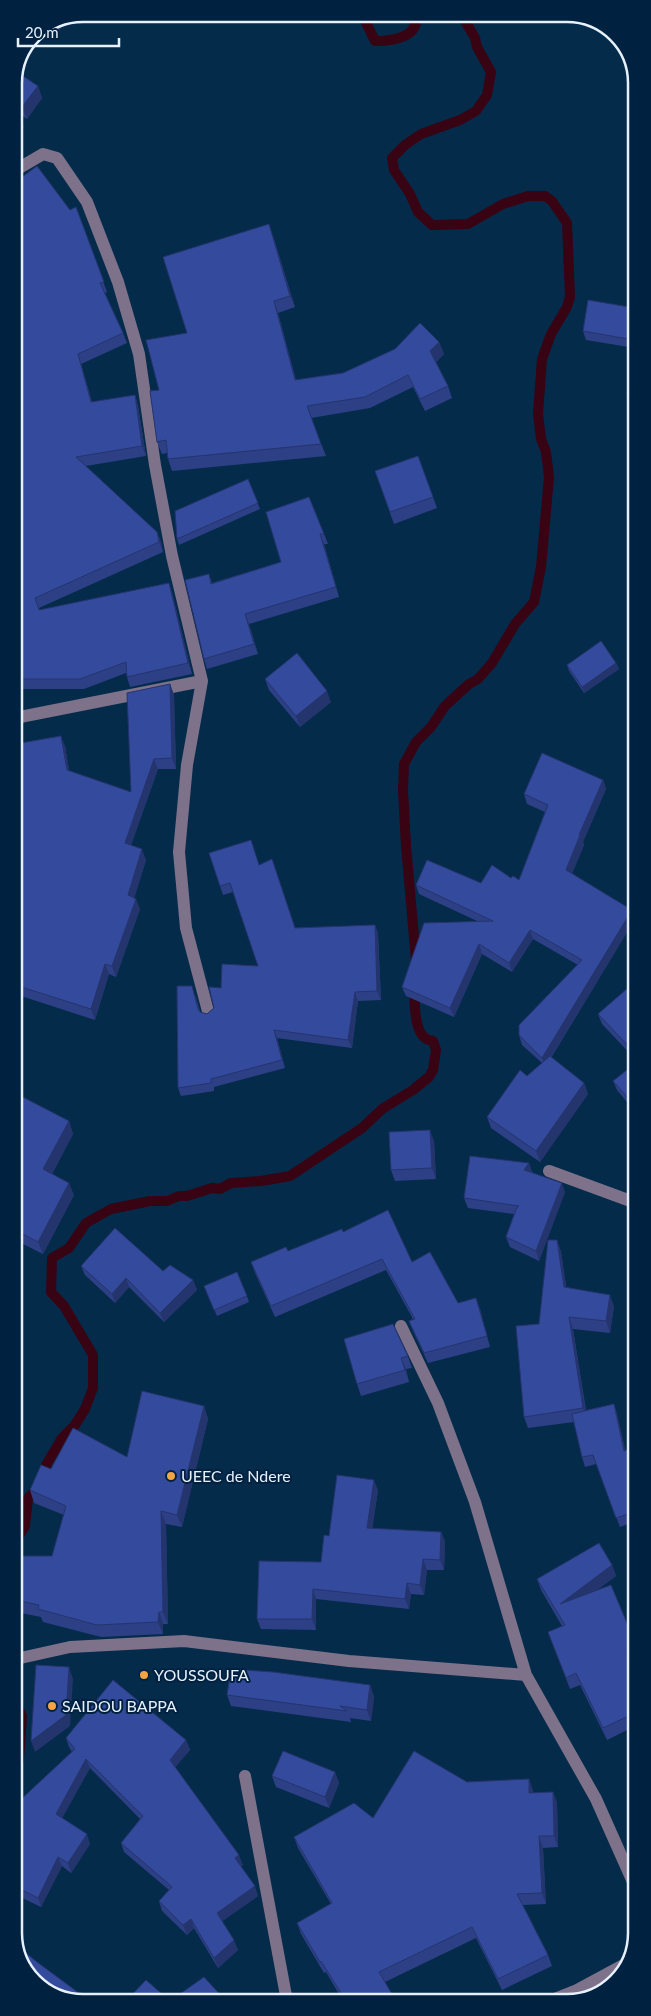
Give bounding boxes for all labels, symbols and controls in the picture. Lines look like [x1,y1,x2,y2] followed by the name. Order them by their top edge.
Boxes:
[18,15,119,47] scale bar
[25,23,59,41] text: 20 m
[181,1466,291,1485] place label: UEEC de Ndere
[165,1470,177,1482] marker: UEEC de Ndere
[154,1665,249,1684] place label: YOUSSOUFA
[138,1669,150,1681] marker: YOUSSOUFA
[62,1696,177,1715] place label: SAIDOU BAPPA
[46,1700,58,1712] marker: SAIDOU BAPPA

